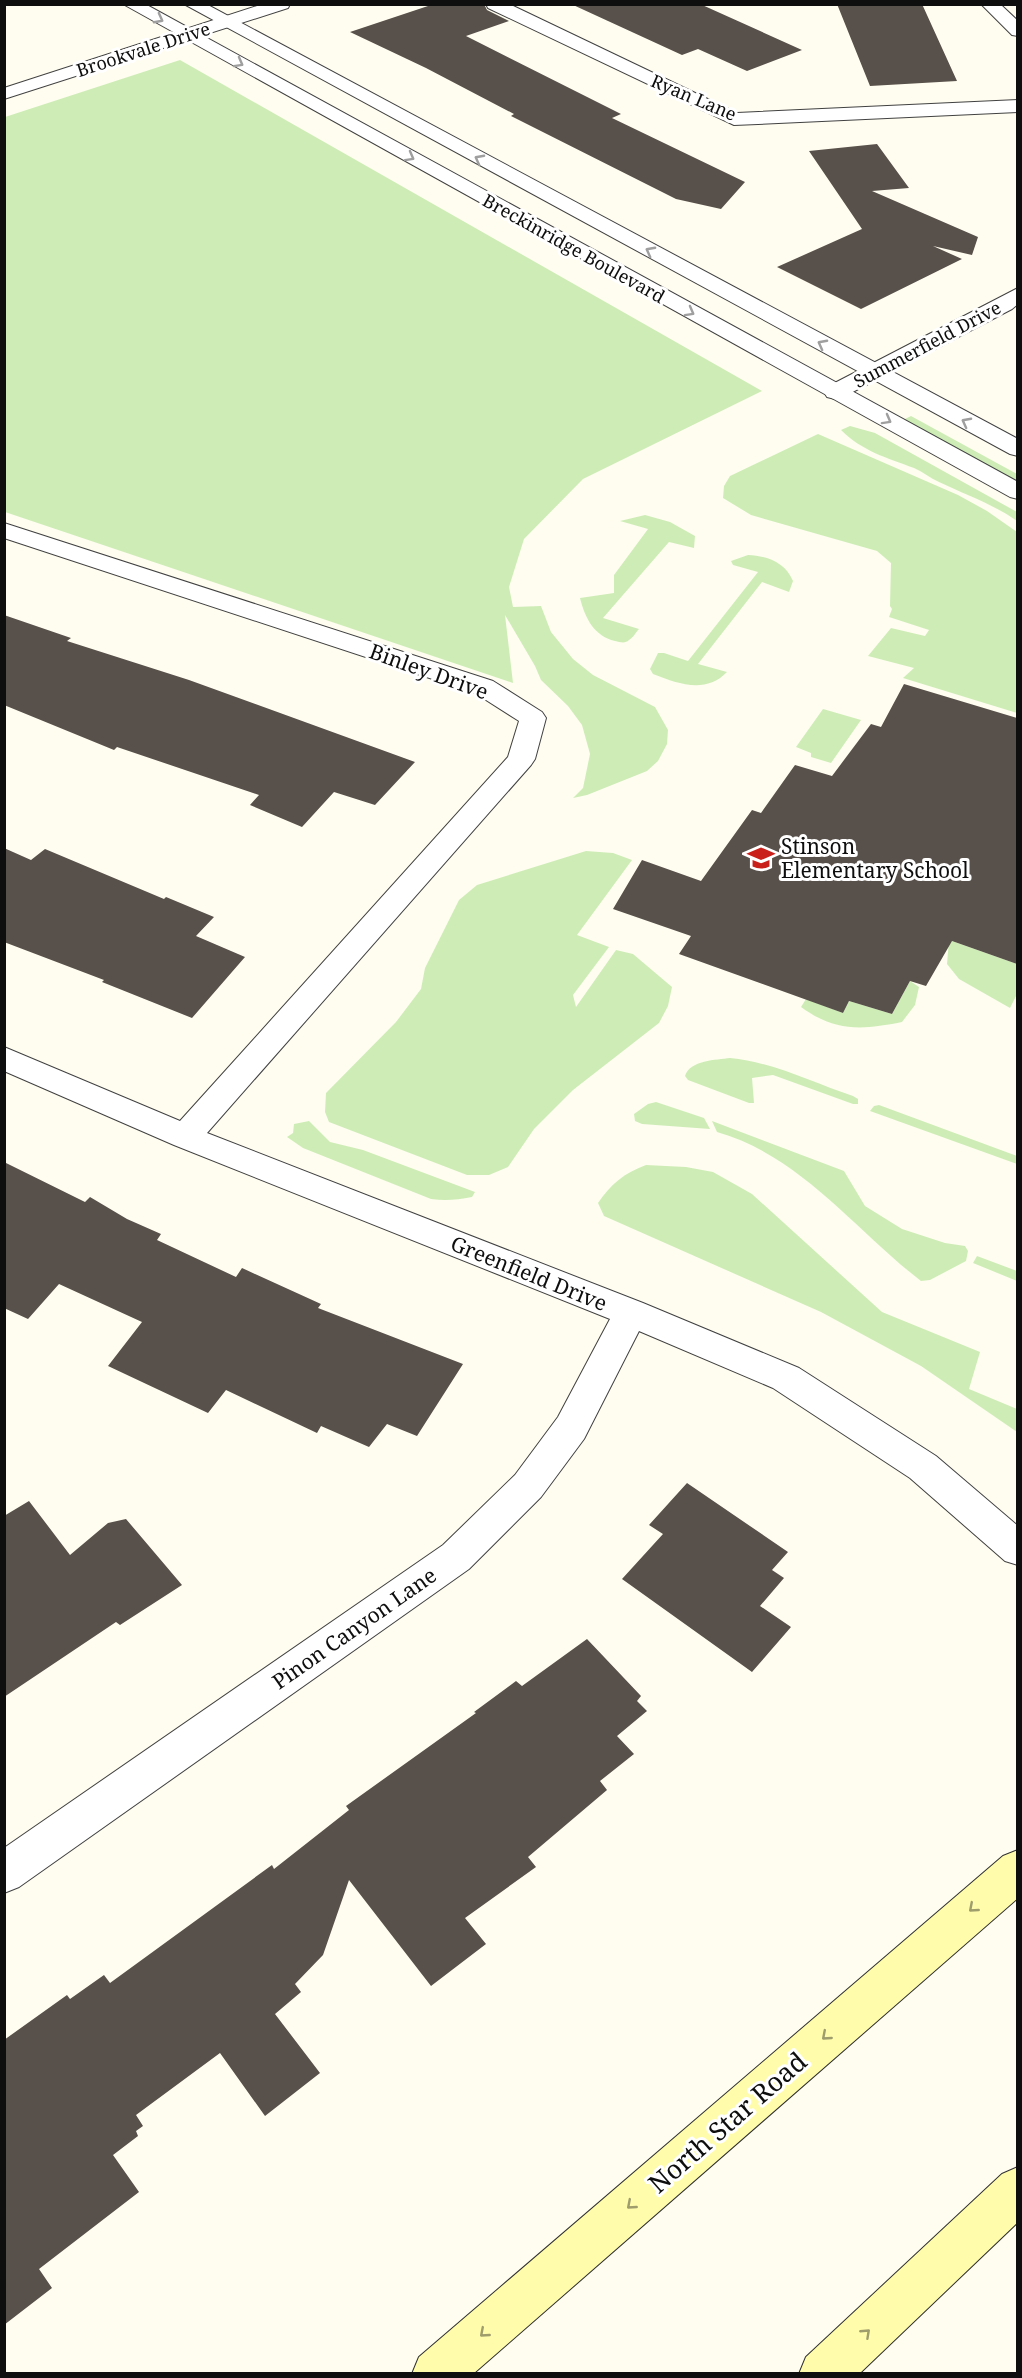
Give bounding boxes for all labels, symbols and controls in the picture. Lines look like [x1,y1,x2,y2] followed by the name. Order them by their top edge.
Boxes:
[153,12,164,24] one-way arrow
[73,16,213,82] street label: Brookvale Drive
[233,56,243,67] one-way arrow
[648,68,740,126] street label: Ryan Lane
[403,150,414,161] one-way arrow
[474,155,485,166] one-way arrow
[479,188,669,308] street label: Breckinridge Boulevard
[646,247,657,258] one-way arrow
[849,295,1005,393] street label: Summerfield Drive
[684,305,695,316] one-way arrow
[818,340,828,351] one-way arrow
[880,413,891,424] one-way arrow
[962,418,972,429] one-way arrow
[366,637,492,705] street label: Binley Drive
[781,832,969,884] place label: Stinson Elementary School
[746,843,776,873] school or university icon: Stinson Elementary School
[447,1229,611,1317] street label: Greenfield Drive
[266,1561,442,1695] street label: Pinon Canyon Lane
[969,1901,980,1912] one-way arrow
[822,2029,833,2040] one-way arrow
[640,2043,814,2201] street label: North Star Road
[627,2198,638,2209] one-way arrow
[480,2325,491,2336] one-way arrow
[859,2329,870,2340] one-way arrow

